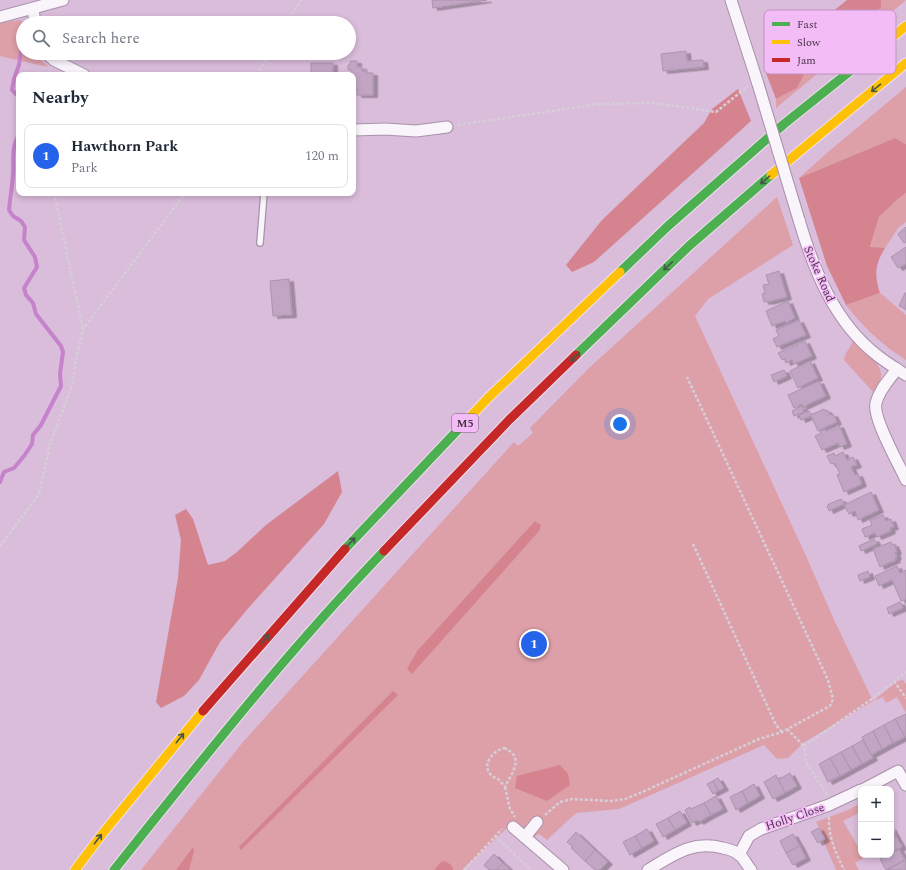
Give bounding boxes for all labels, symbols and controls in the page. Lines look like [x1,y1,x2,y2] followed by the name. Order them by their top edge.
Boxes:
[764,10,896,74] legend
[16,16,356,60] search box
[797,16,818,33] text: Fast
[30,27,52,49] icon: search
[62,27,140,50] text: Search here
[797,34,821,51] text: Slow
[797,52,816,69] text: Jam
[870,83,881,92] one-way arrow
[32,85,88,111] text: Nearby
[71,135,178,158] text: Hawthorn Park
[42,146,50,166] text: 1
[305,146,339,166] text: 120 m
[71,158,98,178] text: Park
[760,175,770,184] one-way arrow
[798,243,840,305] street label: Stoke Road
[663,262,673,271] one-way arrow
[570,352,580,362] one-way arrow
[452,414,478,432] road number: M5
[610,414,630,434] your location
[346,537,356,547] one-way arrow
[521,629,547,659] pin: 1
[260,634,269,645] one-way arrow
[176,733,185,744] one-way arrow
[858,786,894,858] map controls
[858,786,894,822] button: +
[763,798,827,836] street label: Holly Close
[858,822,894,858] button: −
[94,834,103,845] one-way arrow

